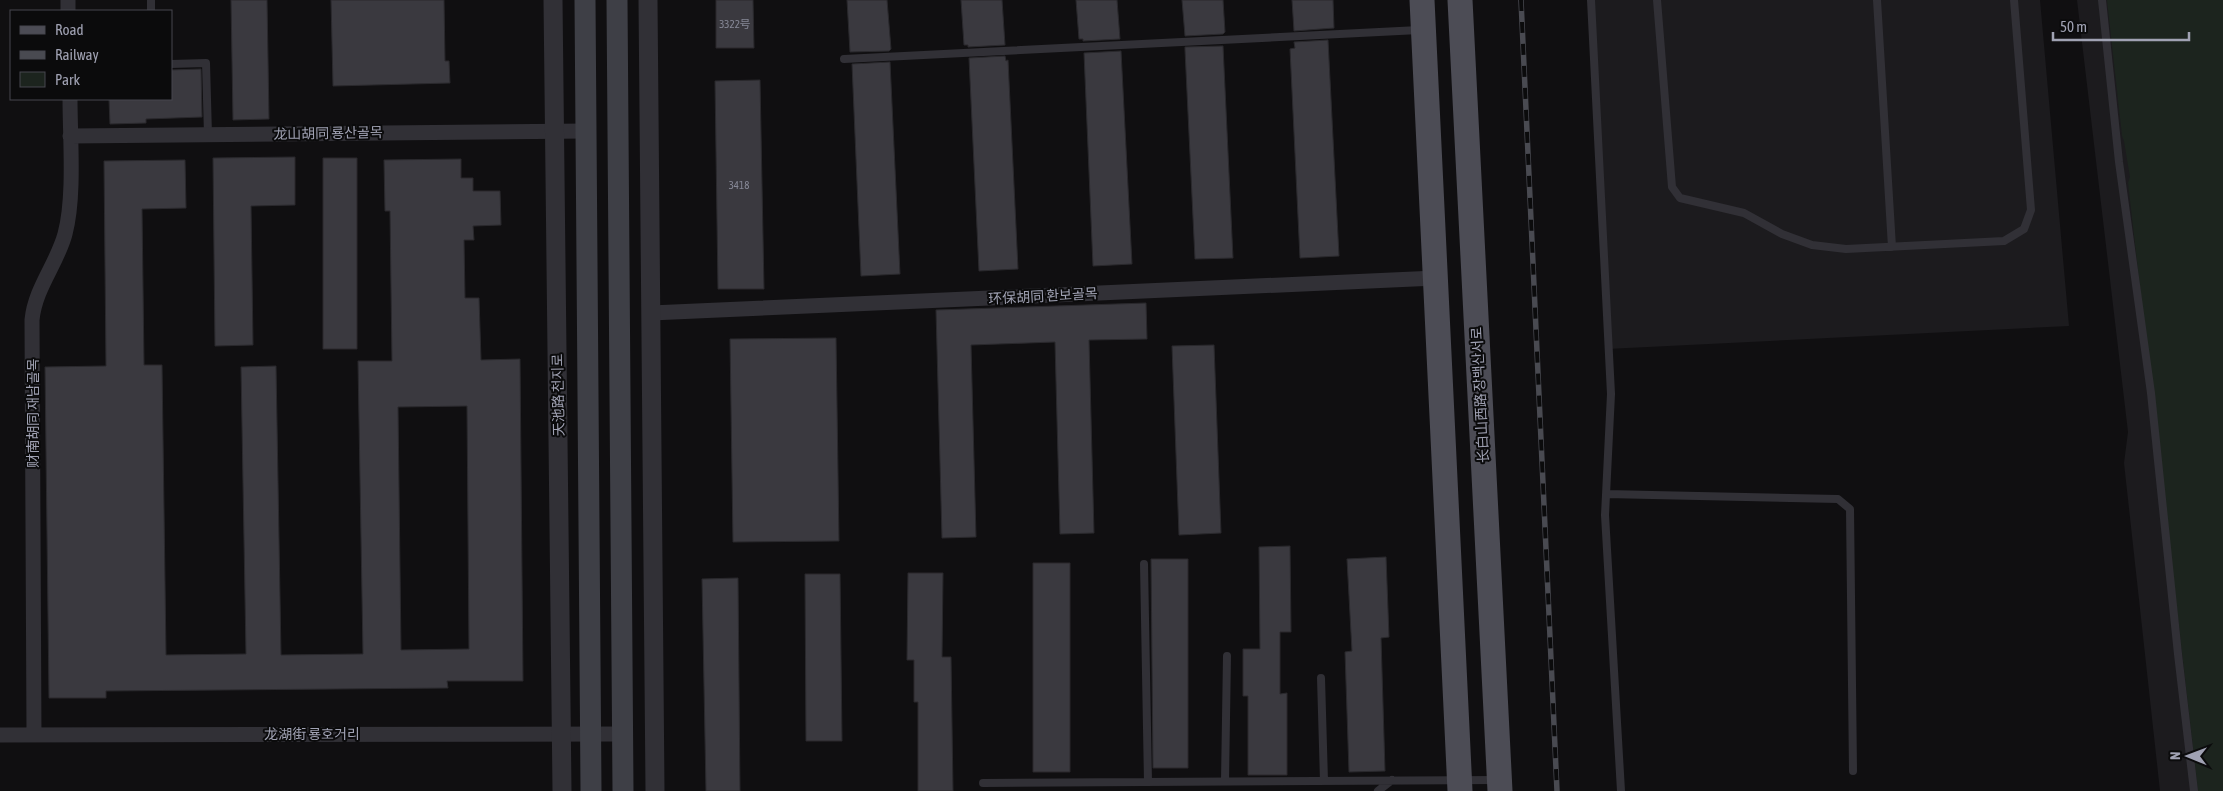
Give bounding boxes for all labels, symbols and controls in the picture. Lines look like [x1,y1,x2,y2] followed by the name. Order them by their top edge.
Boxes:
[10,10,172,100] legend
[2053,10,2189,42] scale bar
[719,18,751,30] house number: 3322号
[2060,18,2087,35] text: 50 m
[55,21,84,38] text: Road
[55,46,99,63] text: Railway
[55,71,80,88] text: Park
[273,124,383,142] street label: 龙山胡同 룡산골목
[729,179,749,191] house number: 3418
[988,285,1098,307] street label: 环保胡同 환보골목
[1468,326,1492,463] street label: 长白山西路 장백산서로
[549,353,567,436] street label: 天池路 천지로
[25,358,41,468] street label: 财南胡同 재남골목
[264,726,360,742] street label: 龙湖街 룡호거리
[2163,731,2213,781] north arrow
[2167,752,2183,760] text: N

